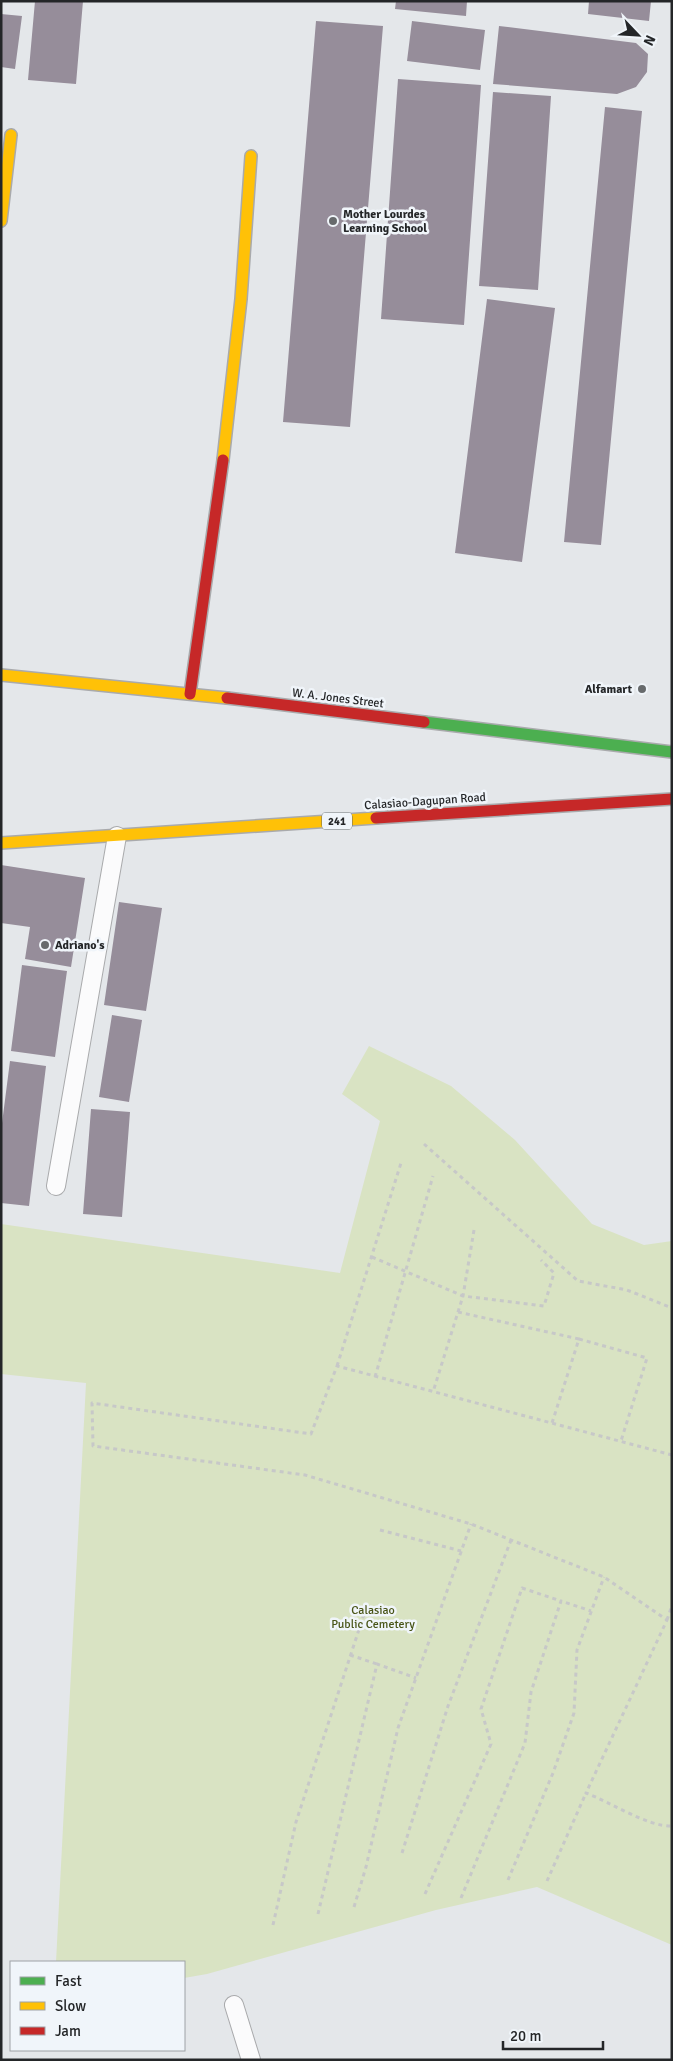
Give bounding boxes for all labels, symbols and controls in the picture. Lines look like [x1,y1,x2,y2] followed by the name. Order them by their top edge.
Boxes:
[613,10,663,60] north arrow
[640,32,659,48] text: N
[343,207,427,236] place label: Mother Lourdes Learning School
[327,215,339,227] marker: Mother Lourdes Learning School
[585,682,633,697] place label: Alfamart
[636,683,648,695] marker: Alfamart
[291,685,385,712] street label: W. A. Jones Street
[364,790,486,813] street label: Calasiao-Dagupan Road
[322,812,352,829] road number: 241
[55,938,105,953] place label: Adriano's
[39,939,51,951] marker: Adriano's
[331,1603,415,1632] park label: Calasiao Public Cemetery
[10,1961,185,2051] legend
[55,1972,82,1990] text: Fast
[55,1997,86,2015] text: Slow
[503,2018,603,2050] scale bar
[55,2022,81,2040] text: Jam
[510,2027,541,2045] text: 20 m

